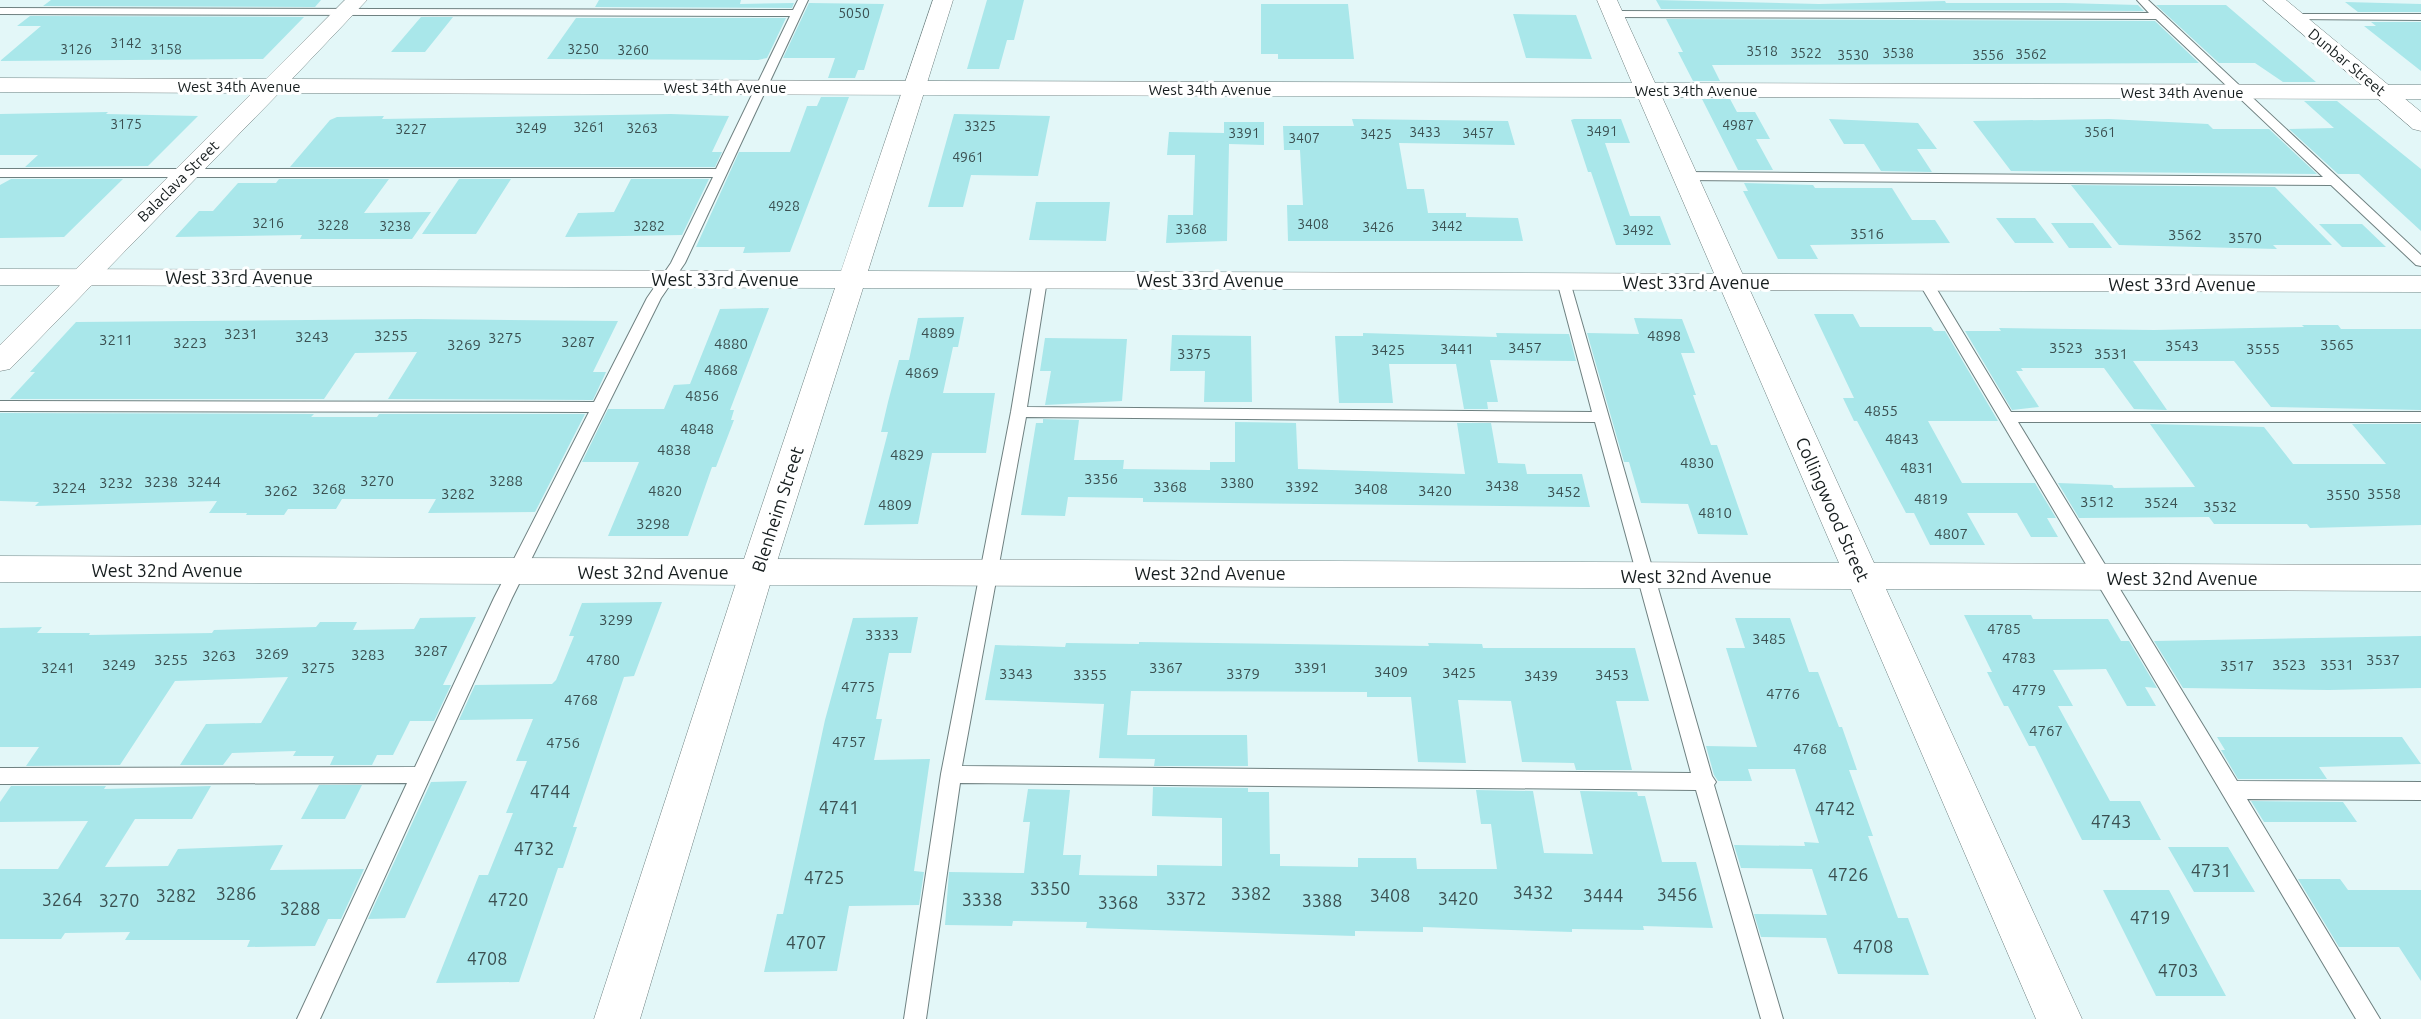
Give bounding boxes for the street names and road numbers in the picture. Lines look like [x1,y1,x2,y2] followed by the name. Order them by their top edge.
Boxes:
[2305,25,2389,99] street label: Dunbar Street
[177,78,301,95] street label: West 34th Avenue
[663,79,787,96] street label: West 34th Avenue
[1148,81,1272,98] street label: West 34th Avenue
[1634,82,1758,99] street label: West 34th Avenue
[2120,84,2244,101] street label: West 34th Avenue
[134,137,222,225] street label: Balaclava Street
[165,267,313,287] street label: West 33rd Avenue
[651,269,799,289] street label: West 33rd Avenue
[1136,270,1284,290] street label: West 33rd Avenue
[1622,272,1770,292] street label: West 33rd Avenue
[2108,274,2256,294] street label: West 33rd Avenue
[1792,434,1874,584] street label: Collingwood Street
[747,444,807,574] street label: Blenheim Street
[91,560,243,580] street label: West 32nd Avenue
[577,562,729,582] street label: West 32nd Avenue
[1134,563,1286,583] street label: West 32nd Avenue
[1620,566,1772,586] street label: West 32nd Avenue
[2106,568,2258,588] street label: West 32nd Avenue

